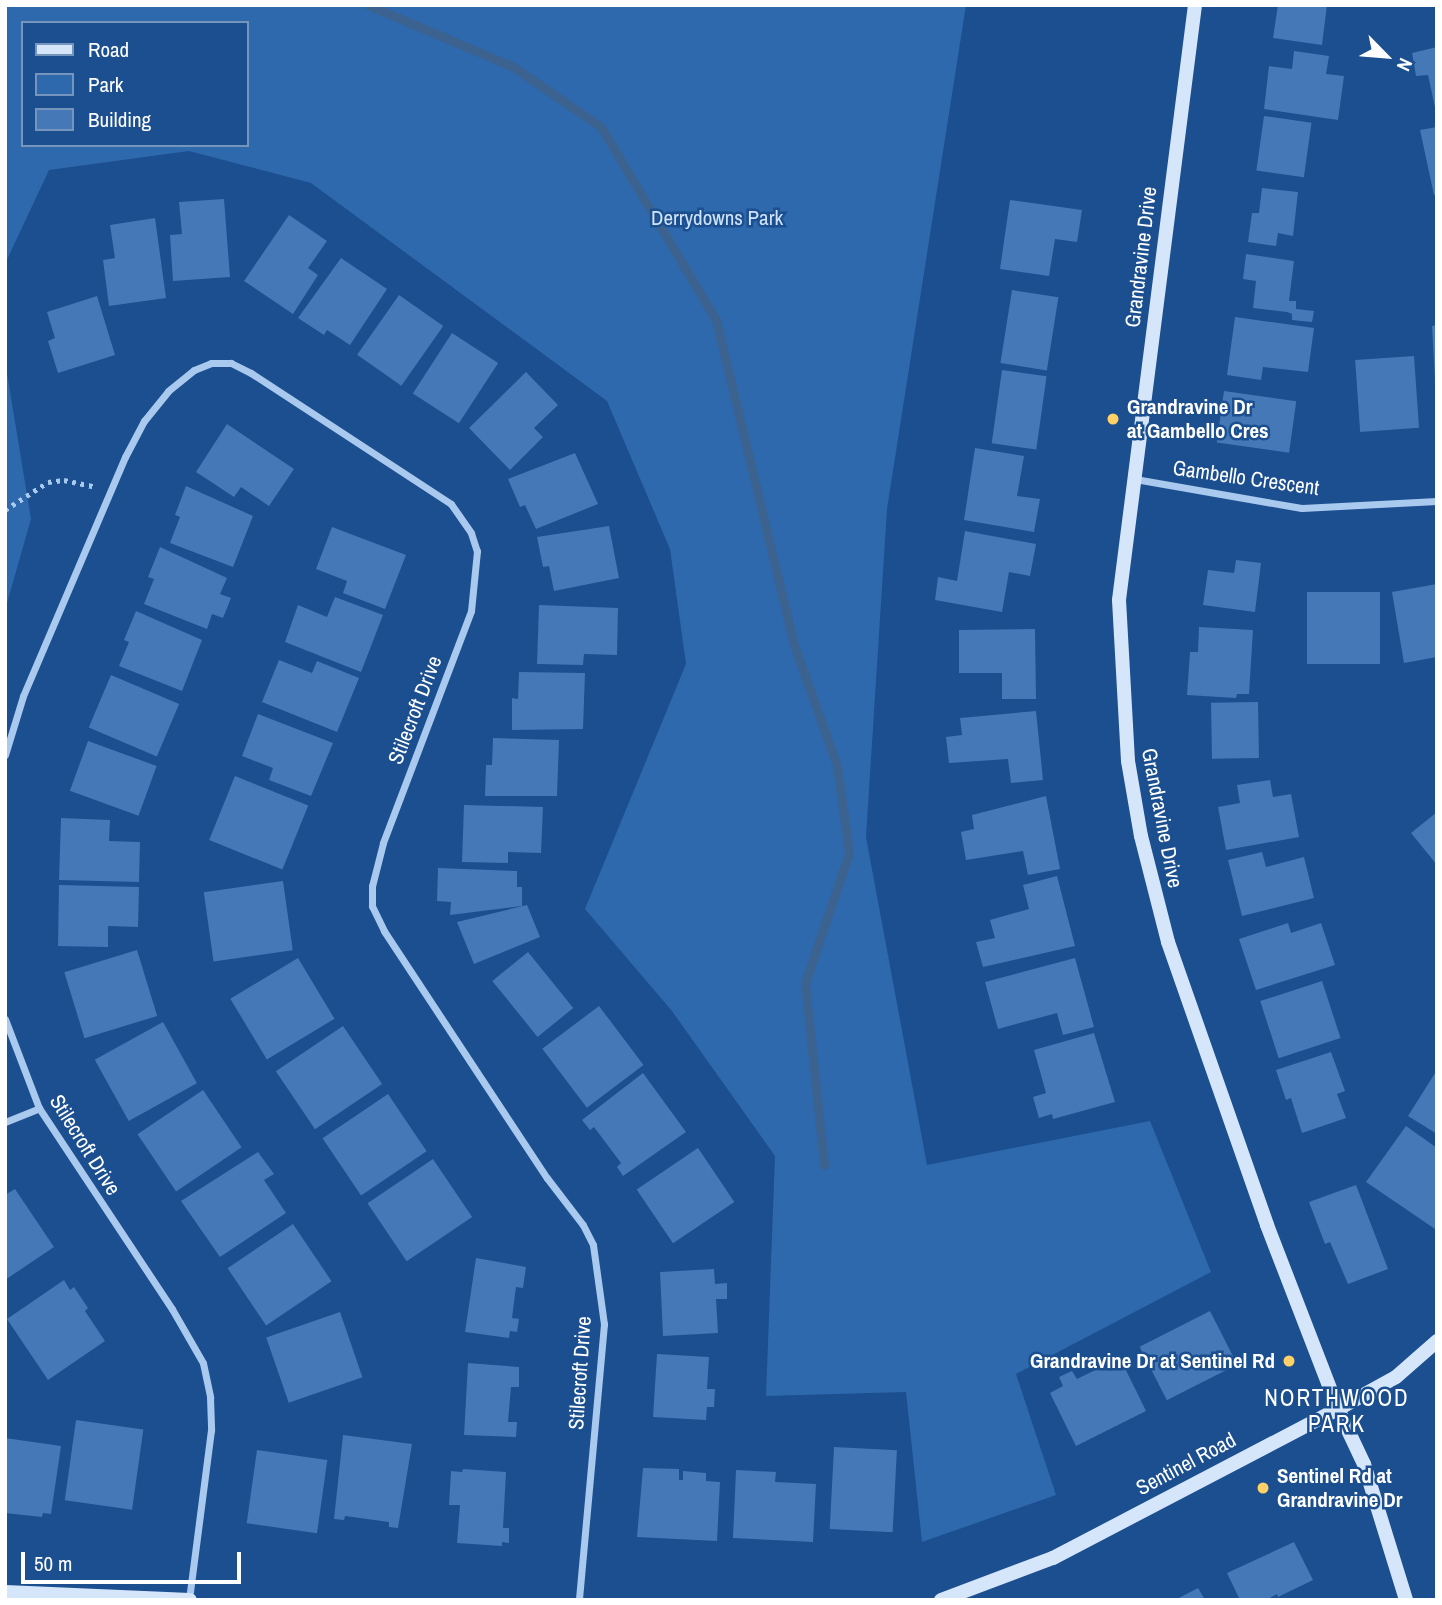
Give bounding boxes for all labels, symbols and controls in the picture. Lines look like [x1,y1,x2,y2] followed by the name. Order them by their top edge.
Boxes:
[21,21,248,147] legend
[1351,21,1421,91] north arrow
[88,35,129,64] text: Road
[1391,54,1419,75] text: N
[88,70,123,99] text: Park
[88,105,151,134] text: Building
[1120,185,1162,329] street label: Grandravine Drive
[651,205,783,231] park label: Derrydowns Park
[1127,394,1269,444] place label: Grandravine Dr at Gambello Cres
[1105,411,1121,427] marker: Grandravine Dr at Gambello Cres
[1171,455,1321,501] street label: Gambello Crescent
[383,652,447,768] street label: Stilecroft Drive
[1136,746,1188,890] street label: Grandravine Drive
[44,1090,126,1200] street label: Stilecroft Drive
[563,1315,597,1431] street label: Stilecroft Drive
[1030,1348,1275,1374] place label: Grandravine Dr at Sentinel Rd
[1281,1353,1297,1369] marker: Grandravine Dr at Sentinel Rd
[1265,1384,1409,1438] district label: NORTHWOOD PARK
[1132,1427,1240,1501] street label: Sentinel Road
[1277,1463,1402,1513] place label: Sentinel Rd at Grandravine Dr
[1255,1480,1271,1496] marker: Sentinel Rd at Grandravine Dr
[24,1538,245,1582] scale bar
[34,1549,72,1578] text: 50 m

